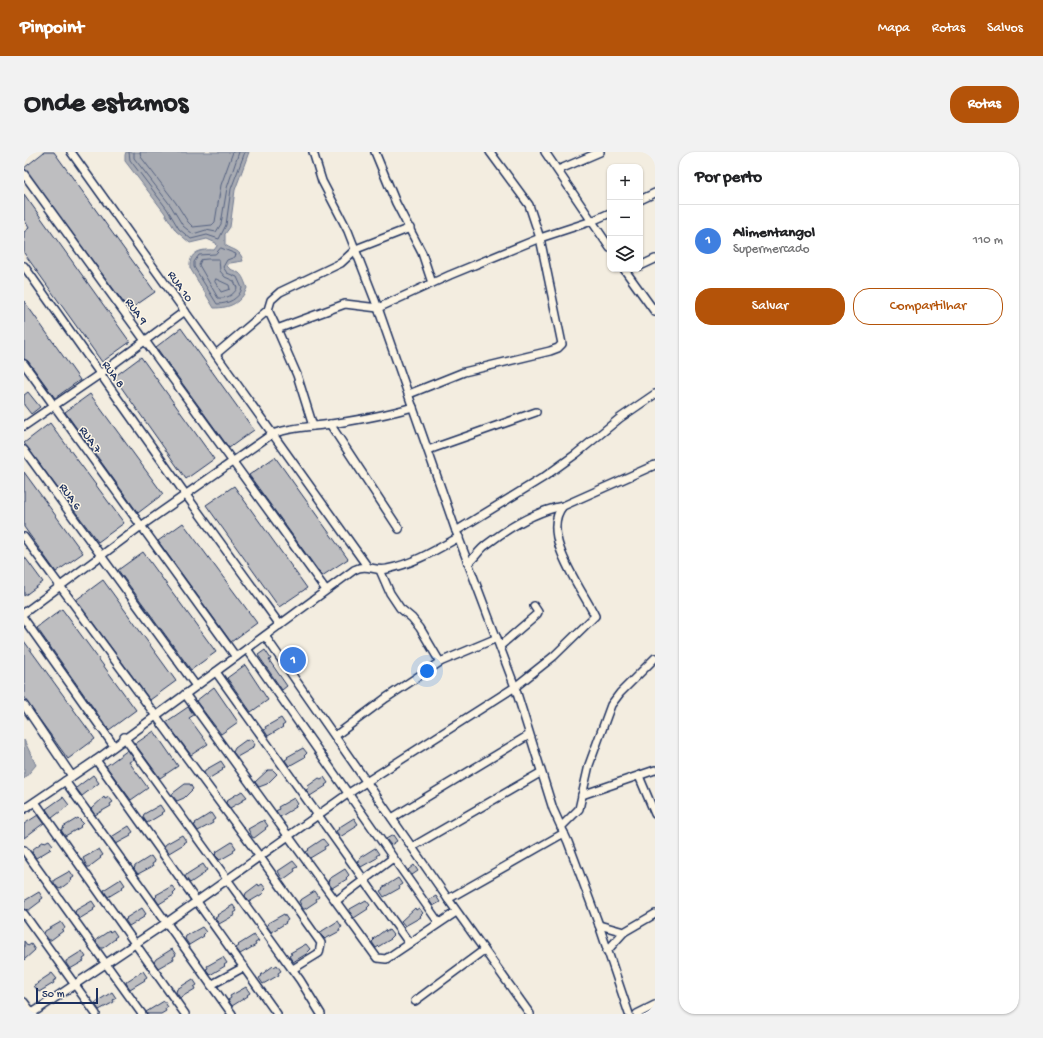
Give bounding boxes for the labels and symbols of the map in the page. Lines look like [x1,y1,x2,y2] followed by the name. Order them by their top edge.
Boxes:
[164,269,195,306] street label: RUA 10
[121,296,150,328] street label: RUA 9
[98,359,127,392] street label: RUA 8
[75,424,104,457] street label: RUA 7
[55,481,84,514] street label: RUA 6
[280,645,306,675] pin: 1
[417,661,437,681] your location
[36,986,98,1005] scale bar

